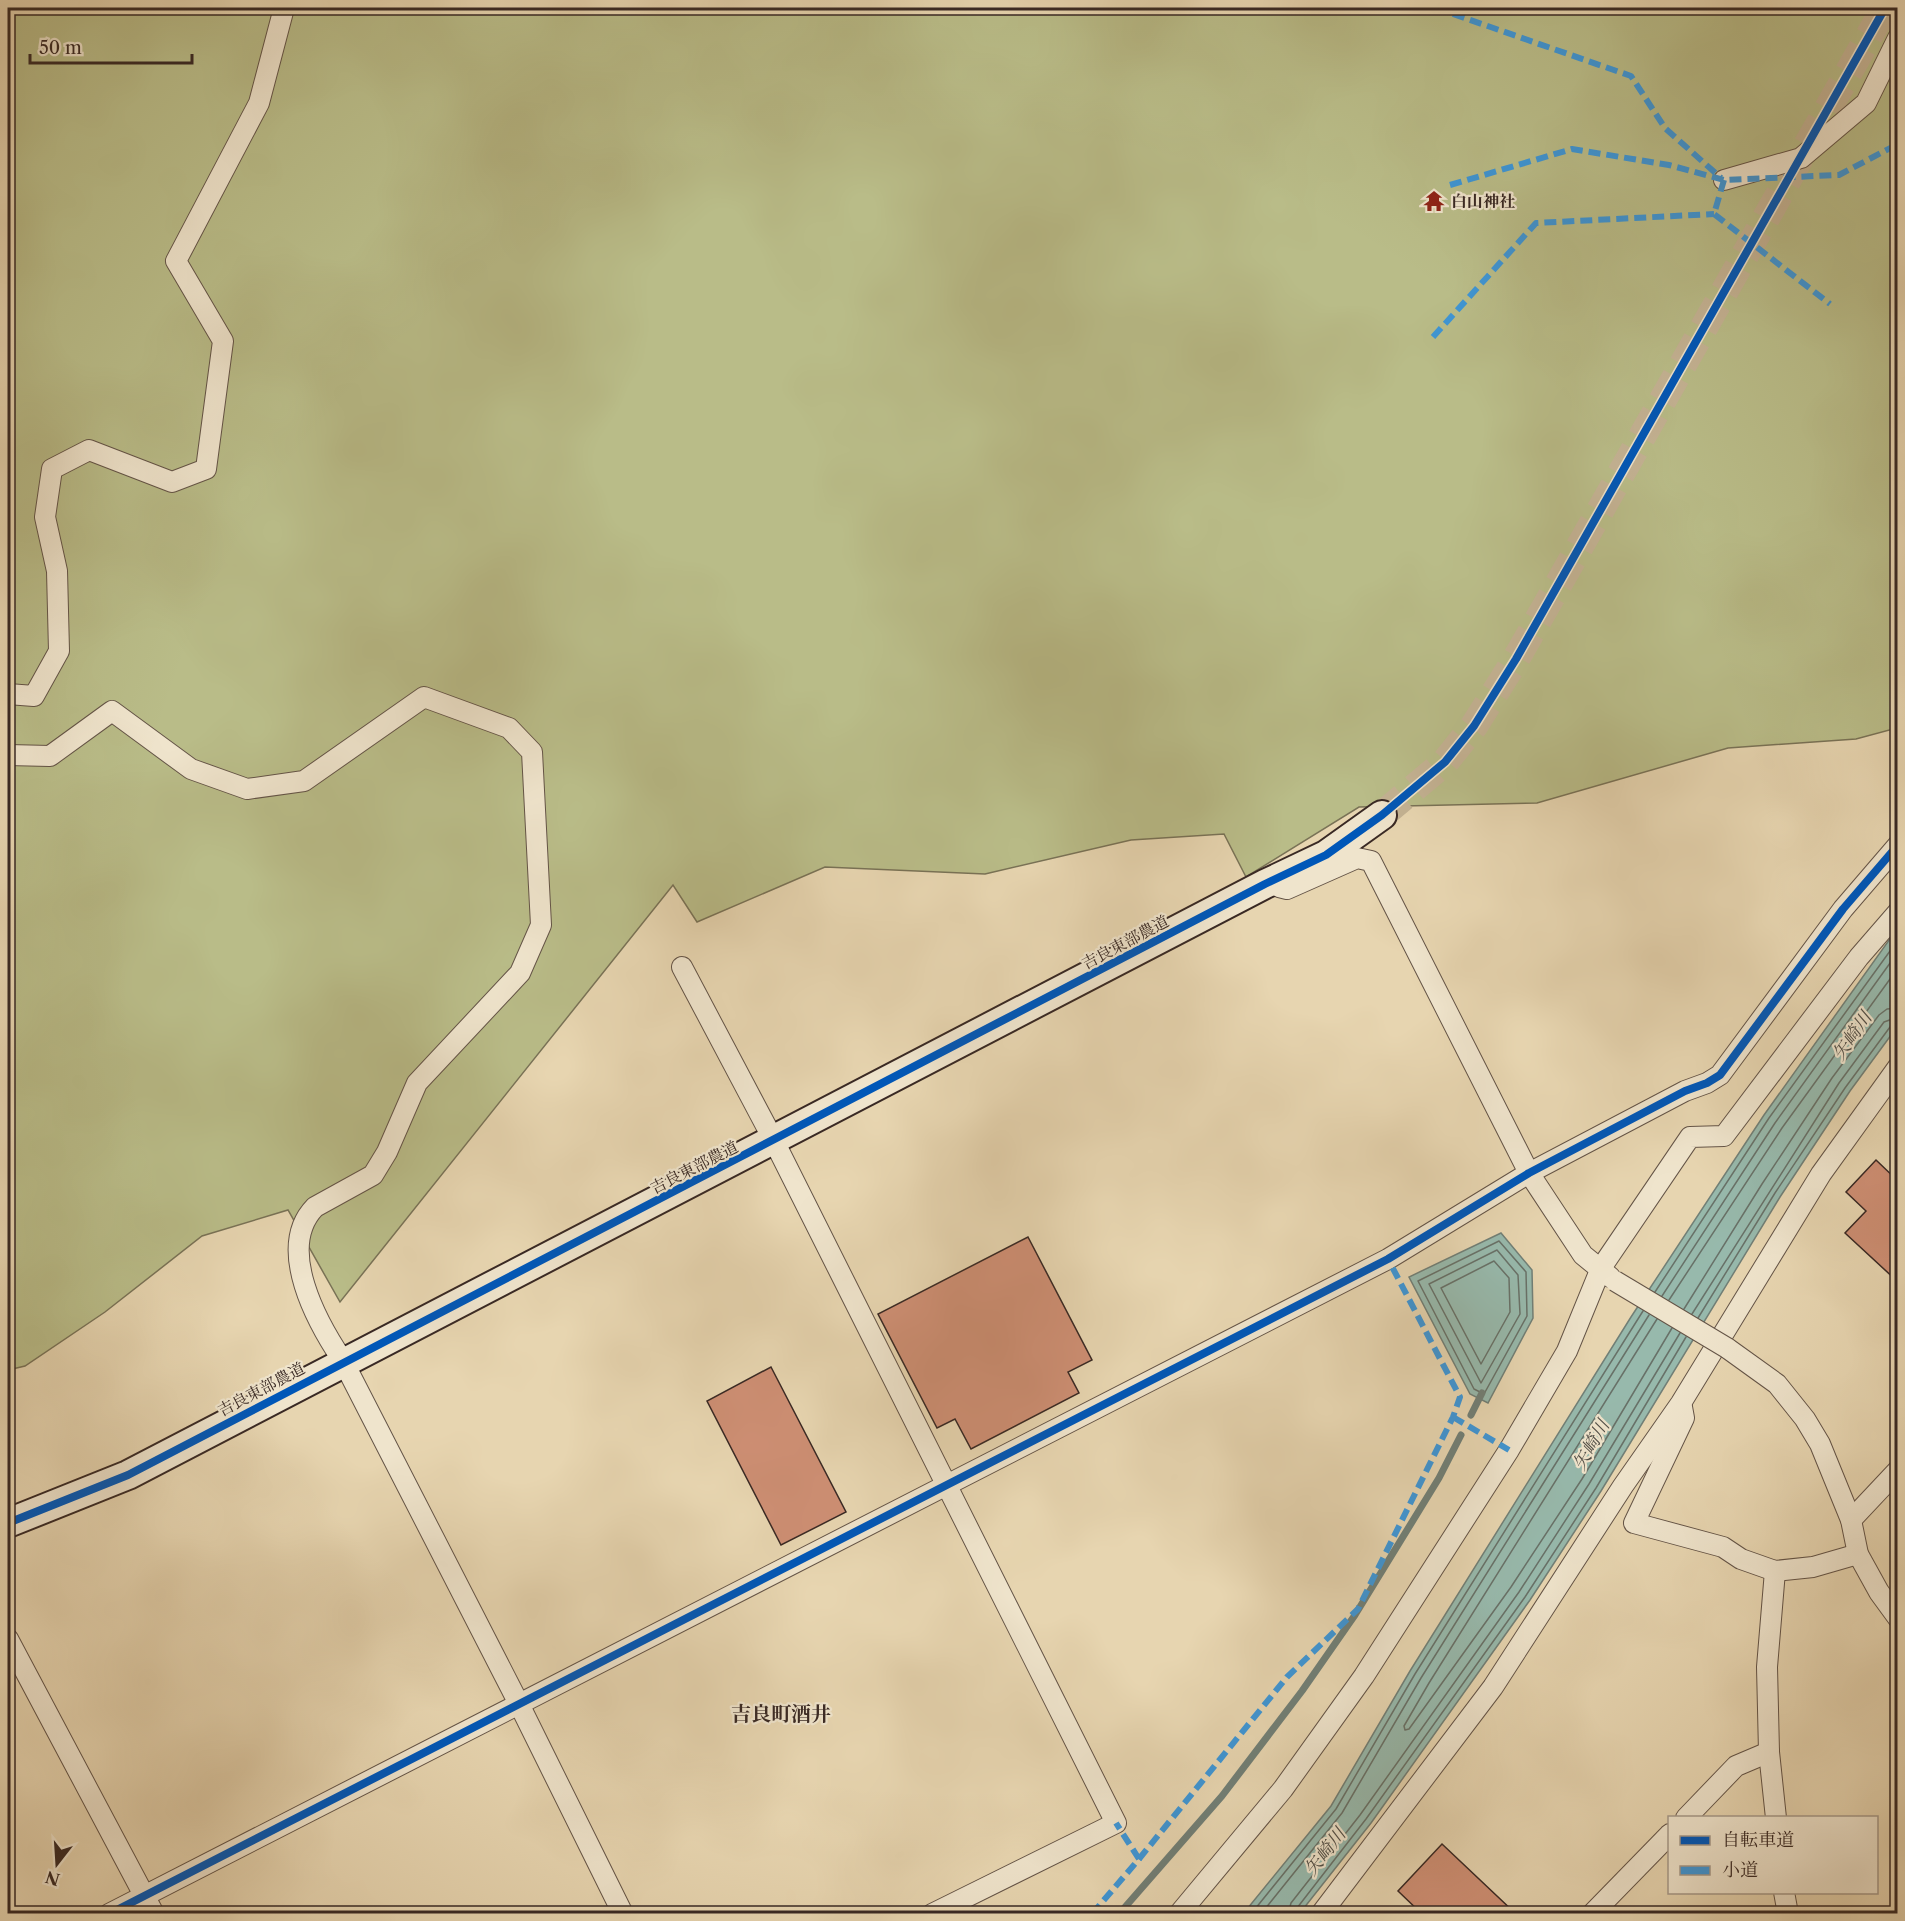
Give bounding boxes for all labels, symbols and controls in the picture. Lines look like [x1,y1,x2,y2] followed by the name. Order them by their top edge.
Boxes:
[30,27,192,65] scale bar
[39,37,82,59] text: 50 m
[1422,189,1446,213] temple icon: 白山神社
[1451,191,1515,211] place label: 白山神社
[1078,911,1172,973] street label: 吉良東部農道
[1828,1006,1878,1064] water label: 矢崎川
[647,1136,741,1198] street label: 吉良東部農道
[214,1358,308,1420] street label: 吉良東部農道
[1568,1414,1615,1474] water label: 矢崎川
[731,1702,831,1726] district label: 吉良町酒井
[1668,1816,1878,1894] legend
[1300,1822,1352,1880] water label: 矢崎川
[1722,1829,1794,1851] text: 自転車道
[27,1834,87,1894] north arrow
[1722,1859,1758,1881] text: 小道
[43,1867,62,1890] text: N

